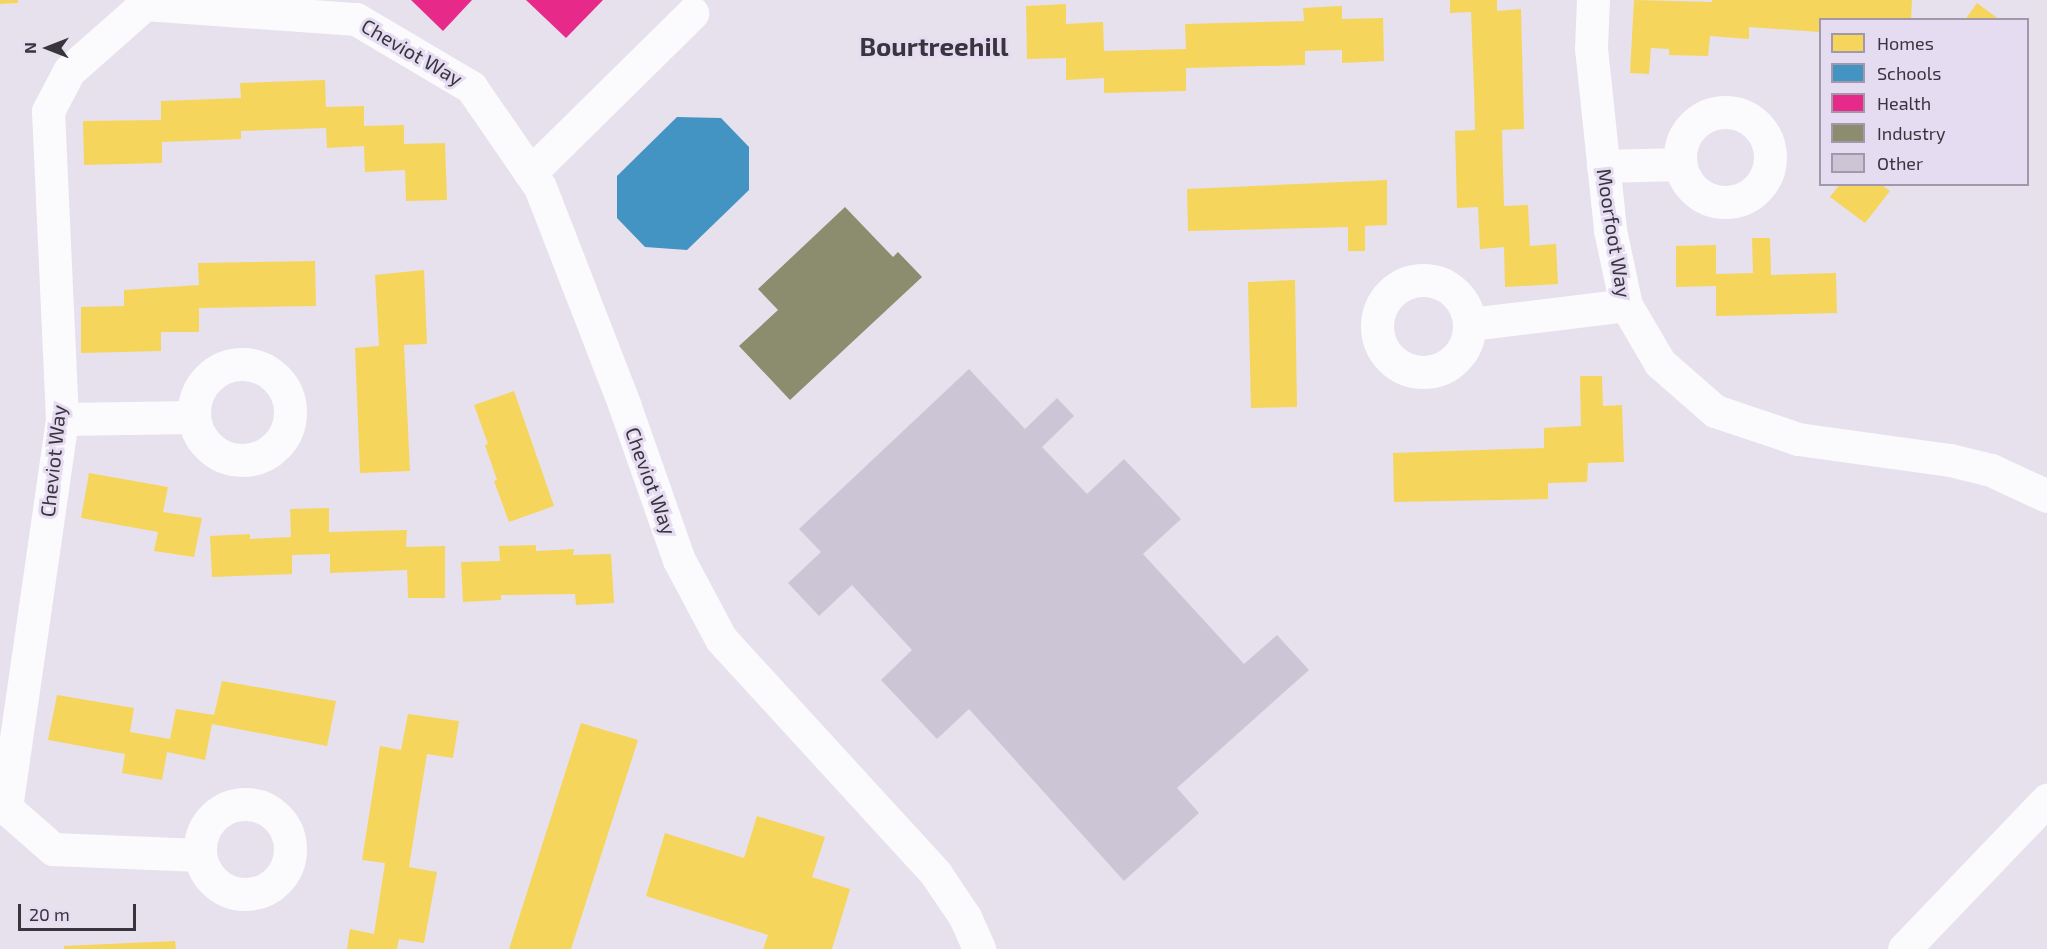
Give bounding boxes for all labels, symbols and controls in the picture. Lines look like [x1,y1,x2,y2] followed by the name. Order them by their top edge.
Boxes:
[357,13,467,91] street label: Cheviot Way
[18,18,78,78] north arrow
[1819,18,2029,186] legend
[859,30,1009,62] district label: Bourtreehill
[1877,32,1934,54] text: Homes
[20,42,39,54] text: N
[1877,62,1941,84] text: Schools
[1877,92,1931,114] text: Health
[1877,122,1946,144] text: Industry
[1877,152,1923,174] text: Other
[1592,167,1636,299] street label: Moorfoot Way
[35,404,71,518] street label: Cheviot Way
[620,424,682,538] street label: Cheviot Way
[21,892,140,930] scale bar
[29,903,70,925] text: 20 m

